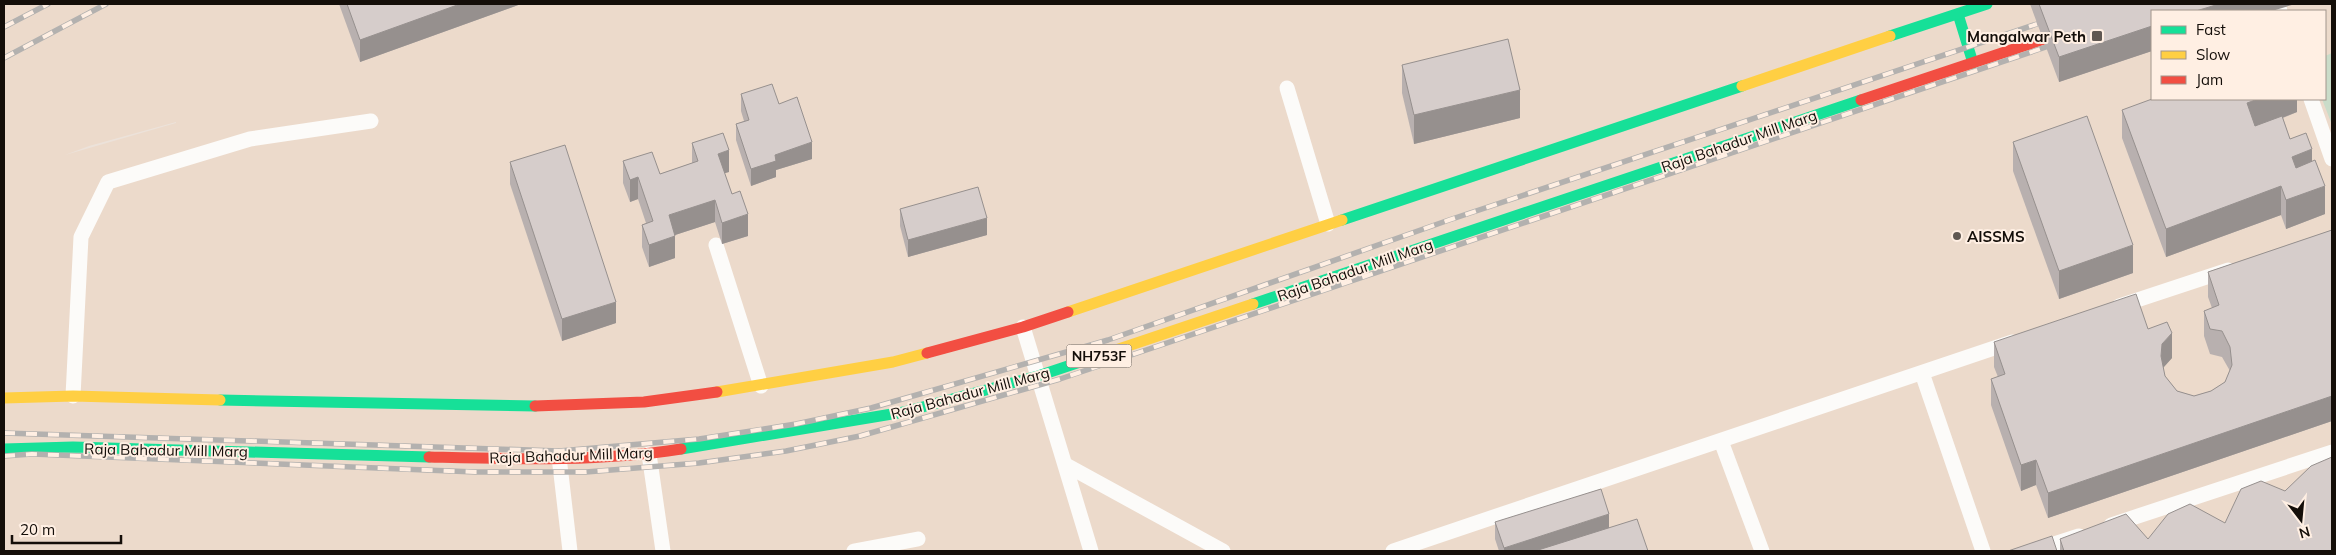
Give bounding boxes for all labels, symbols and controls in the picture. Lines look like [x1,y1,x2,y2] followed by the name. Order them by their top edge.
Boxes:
[2151,10,2326,100] legend
[2196,20,2226,39] text: Fast
[1967,27,2086,46] place label: Mangalwar Peth
[2090,29,2104,43] marker: Mangalwar Peth
[2196,45,2230,64] text: Slow
[2196,70,2223,89] text: Jam
[1659,105,1819,177] street label: Raja Bahadur Mill Marg
[1967,227,2025,246] place label: AISSMS
[1951,230,1963,242] marker: AISSMS
[1275,234,1435,306] street label: Raja Bahadur Mill Marg
[1066,344,1132,368] road number: NH753F
[889,363,1051,423] street label: Raja Bahadur Mill Marg
[84,439,248,461] street label: Raja Bahadur Mill Marg
[489,443,653,467] street label: Raja Bahadur Mill Marg
[2276,495,2326,545] north arrow
[12,512,121,544] scale bar
[20,520,55,539] text: 20 m
[2297,522,2312,543] text: N

